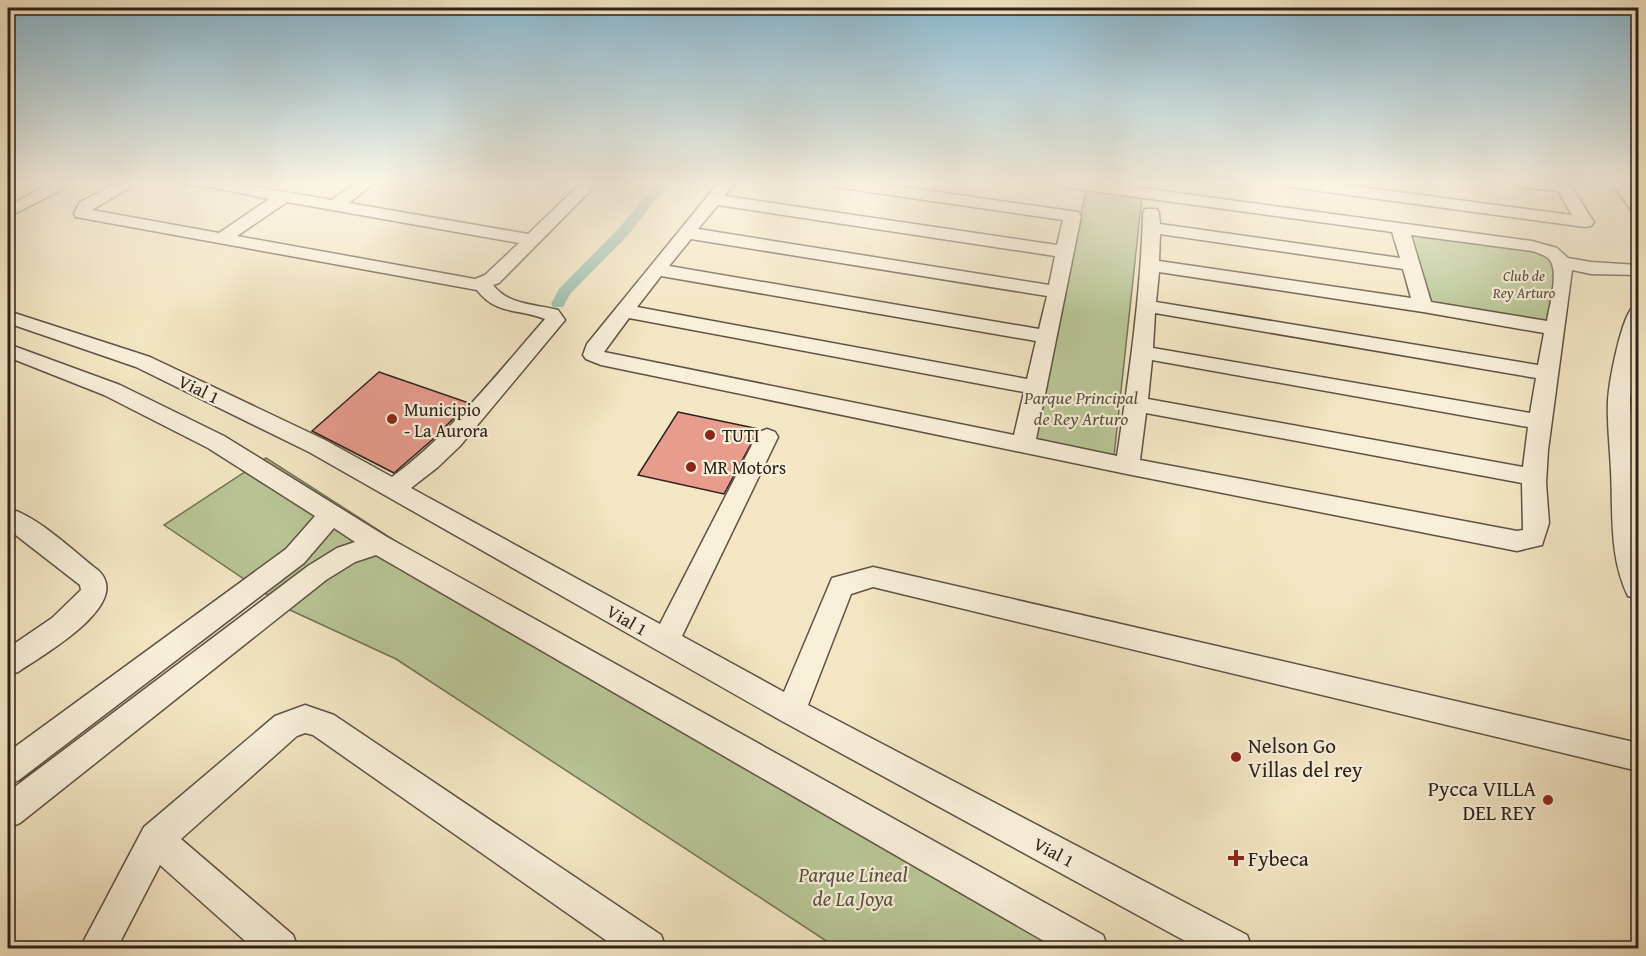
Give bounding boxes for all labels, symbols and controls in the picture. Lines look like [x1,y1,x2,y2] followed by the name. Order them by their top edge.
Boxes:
[1492,265,1556,303] park label: Club de Rey Arturo
[174,367,224,411] street label: Vial 1
[1023,384,1139,432] park label: Parque Principal de Rey Arturo
[404,396,489,444] place label: Municipio - La Aurora
[385,412,399,426] marker: Municipio - La Aurora
[722,422,760,449] place label: TUTI
[703,428,717,442] marker: TUTI
[703,454,786,481] place label: MR Motors
[684,460,698,474] marker: MR Motors
[602,598,652,642] street label: Vial 1
[1248,730,1363,785] place label: Nelson Go Villas del rey
[1229,750,1243,764] marker: Nelson Go Villas del rey
[1428,773,1536,828] place label: Pycca VILLA DEL REY
[1541,793,1555,807] marker: Pycca VILLA DEL REY
[1029,830,1079,874] street label: Vial 1
[1248,843,1309,874] place label: Fybeca
[1229,851,1243,865] marker: Fybeca
[797,859,908,914] park label: Parque Lineal de La Joya

